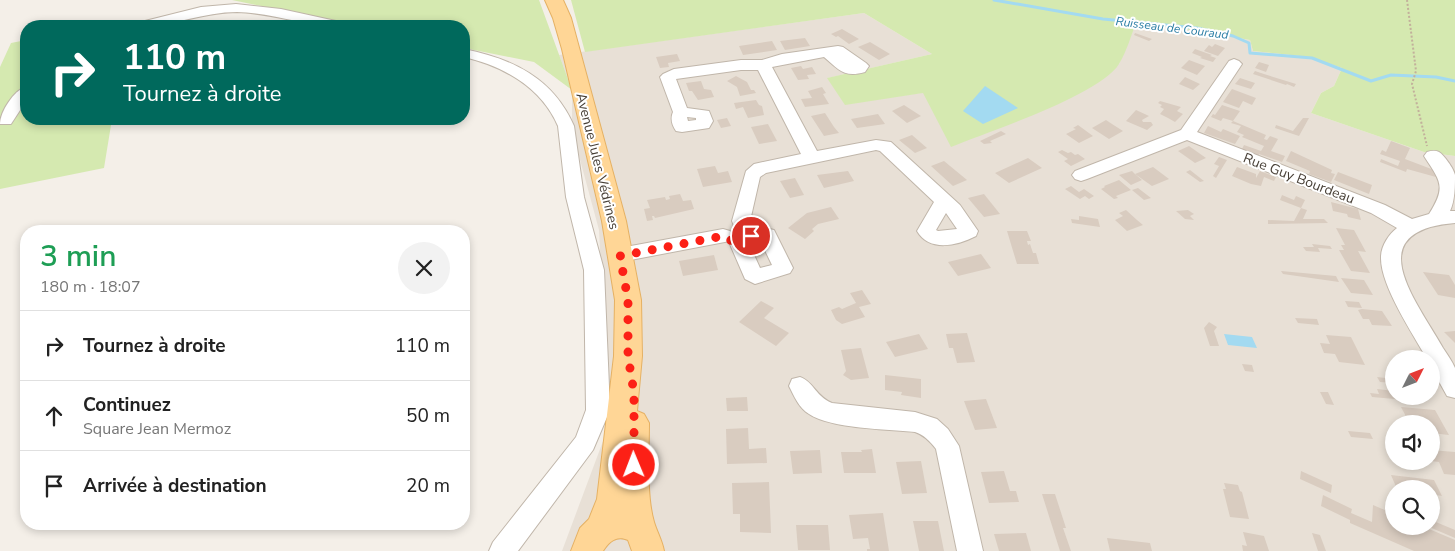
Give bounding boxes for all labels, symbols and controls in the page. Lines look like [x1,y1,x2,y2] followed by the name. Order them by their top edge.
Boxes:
[1115,13,1229,43] water label: Ruisseau de Couraud
[123,34,226,81] text: 110 m
[40,40,105,105] icon: right
[123,79,282,109] text: Tournez à droite
[571,91,624,232] street label: Avenue Jules Védrines
[1240,148,1357,208] street label: Rue Guy Bourdeau
[730,215,772,257] pin
[737,222,765,250] icon: arrive
[40,236,116,277] text: 3 min
[398,242,450,294] button: close
[40,276,141,298] text: 180 m · 18:07
[40,332,68,360] icon: right
[83,333,226,359] text: Tournez à droite
[395,333,450,359] text: 110 m
[1385,350,1440,405] north arrow
[1385,350,1440,535] map controls
[83,392,171,418] text: Continuez
[40,402,68,430] icon: ahead
[406,403,450,429] text: 50 m
[1385,415,1440,470] button: sound
[83,418,231,440] text: Square Jean Mermoz
[607,438,659,490] position arrow
[40,472,68,500] icon: arrive
[83,473,267,499] text: Arrivée à destination
[406,473,450,499] text: 20 m
[1385,480,1440,535] button: search

